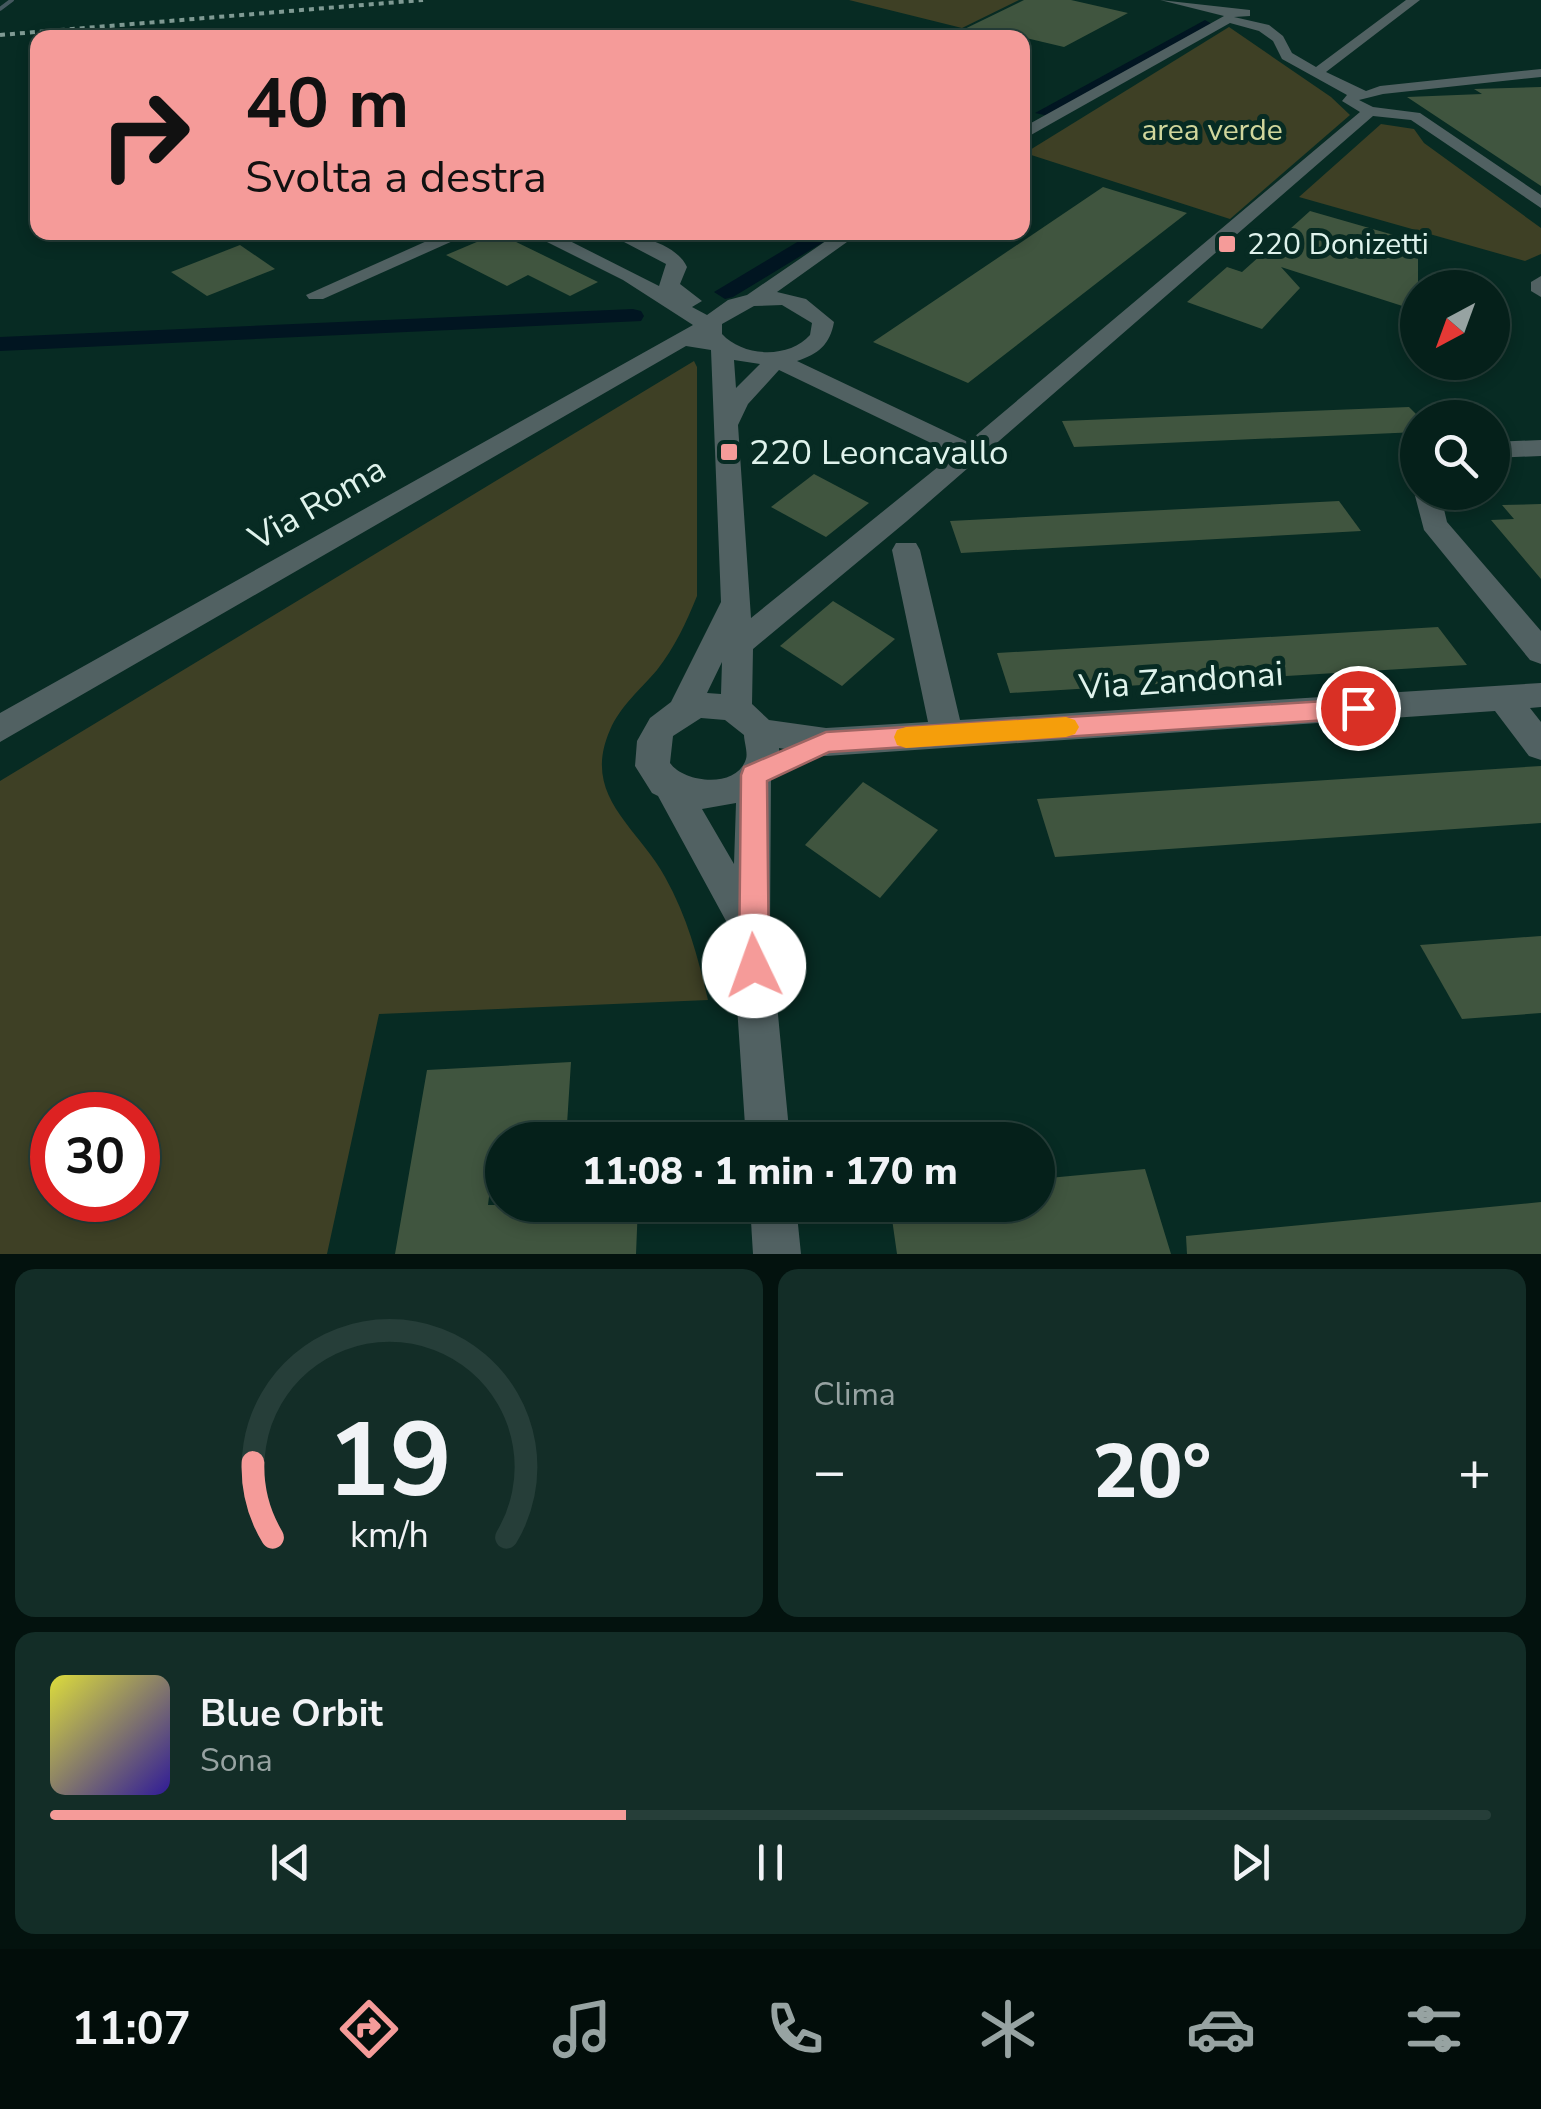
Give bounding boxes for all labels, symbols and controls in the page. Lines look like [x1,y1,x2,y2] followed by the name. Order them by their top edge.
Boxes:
[245,56,409,152] text: 40 m
[80,70,210,200] icon: right
[1141,110,1283,151] park label: area verde
[245,147,547,208] text: Svolta a destra
[1247,224,1429,265] place label: 220 Donizetti
[1216,233,1238,255] marker: 220 Donizetti
[1400,270,1510,380] north arrow
[1400,270,1510,510] map controls
[1400,400,1510,510] button: search
[749,429,1008,476] place label: 220 Leoncavallo
[718,441,740,463] marker: 220 Leoncavallo
[239,445,394,562] street label: Via Roma
[1076,650,1285,711] street label: Via Zandonai
[1316,666,1401,751] pin
[1331,681,1386,736] icon: arrive
[702,914,806,1018] position arrow
[30,1092,160,1222] speed limit sign: 30
[582,1146,958,1197] text: 11:08 · 1 min · 170 m
[813,1373,896,1416] text: Clima
[327,1390,451,1532] text: 19
[1093,1421,1211,1523] text: 20°
[813,1434,846,1509] text: −
[1458,1434,1491,1509] text: +
[350,1511,428,1560] text: km/h
[200,1688,383,1739] text: Blue Orbit
[200,1739,273,1782] text: Sona
[263,1835,318,1890] icon: previous
[743,1835,798,1890] icon: pause
[1223,1835,1278,1890] icon: next
[334,1994,404,2064] icon: directions
[547,1994,617,2064] icon: music
[760,1994,830,2064] icon: phone
[973,1994,1043,2064] icon: climate
[1186,1994,1256,2064] icon: car
[1399,1994,1469,2064] icon: filters
[72,1999,191,2060] text: 11:07

